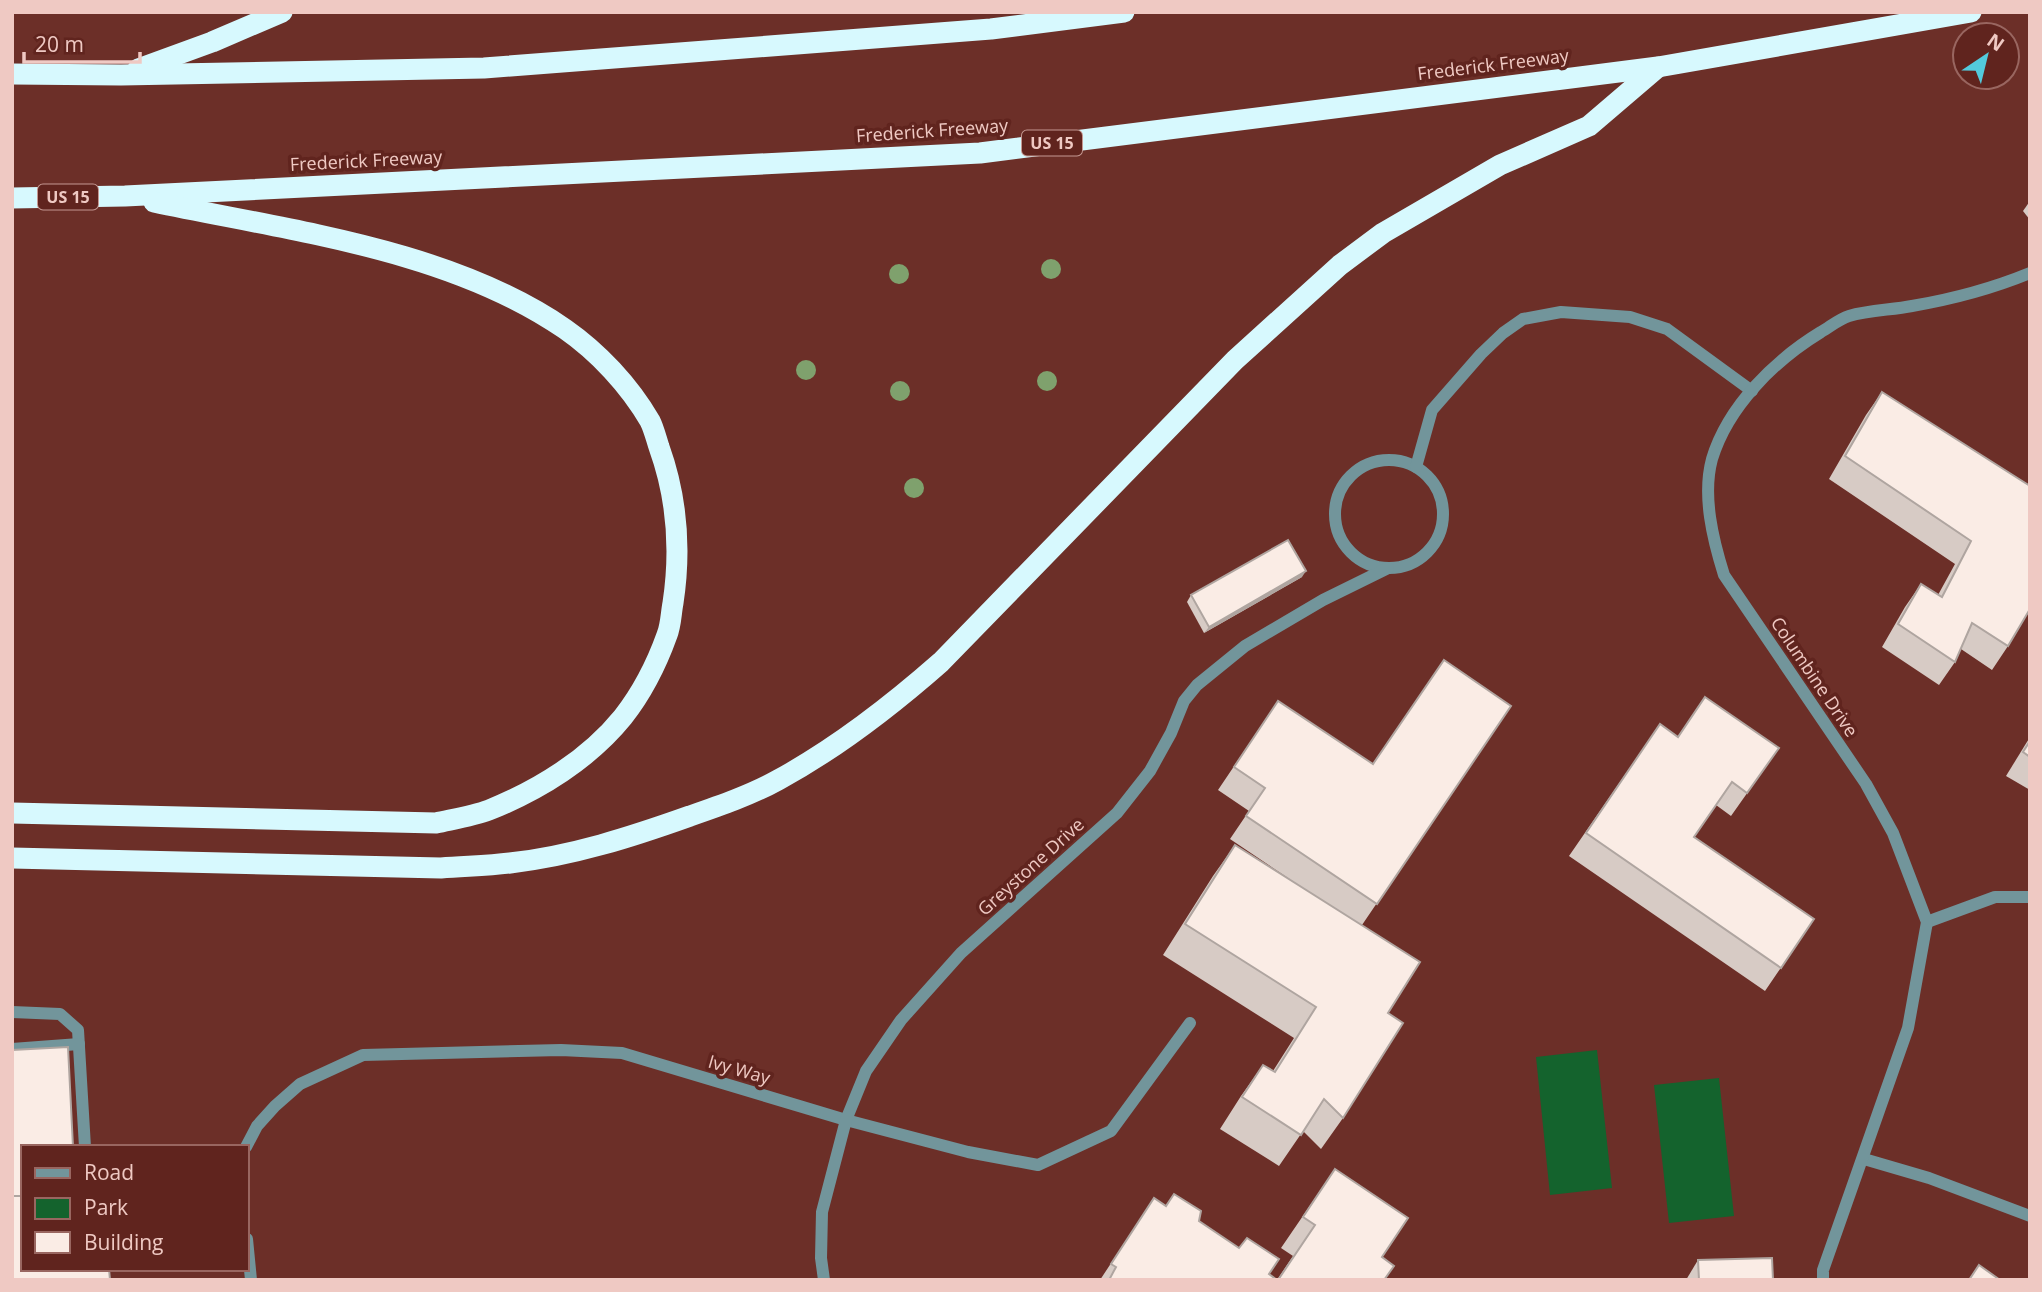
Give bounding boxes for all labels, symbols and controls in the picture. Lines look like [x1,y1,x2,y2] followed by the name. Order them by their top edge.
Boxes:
[24,21,140,65] scale bar
[1951,21,2021,91] north arrow
[1982,27,2010,57] text: N
[35,30,84,58] text: 20 m
[1416,43,1571,85] street label: Frederick Freeway
[855,113,1010,147] street label: Frederick Freeway
[1022,130,1082,155] road number: US 15
[289,144,444,176] street label: Frederick Freeway
[38,184,98,210] road number: US 15
[1766,612,1864,741] street label: Columbine Drive
[972,812,1089,920] street label: Greystone Drive
[706,1049,774,1090] street label: Ivy Way
[21,1145,248,1271] legend
[84,1158,134,1186] text: Road
[84,1193,128,1221] text: Park
[84,1228,163,1256] text: Building

